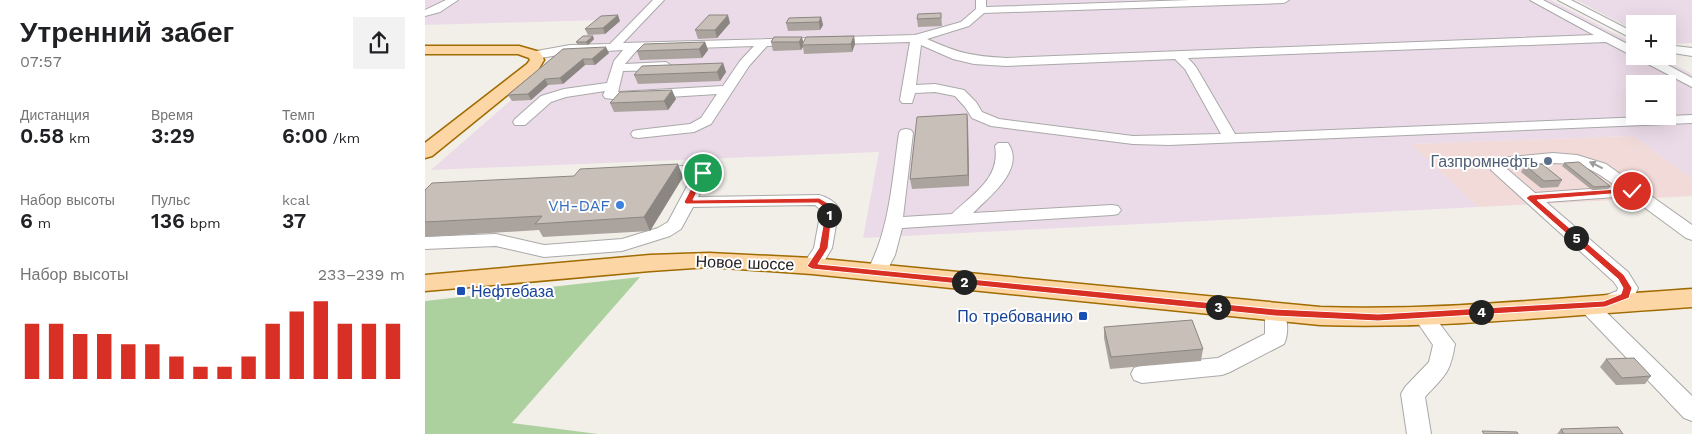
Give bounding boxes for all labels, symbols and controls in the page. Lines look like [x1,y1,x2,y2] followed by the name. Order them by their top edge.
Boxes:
[1626,15,1676,125] map controls
[1626,15,1676,65] button: +
[20,16,234,49] text: Утренний забег
[353,17,405,69] button: share
[20,52,62,71] text: 07:57
[1626,75,1676,125] button: −
[20,107,90,123] text: Дистанция
[151,107,193,123] text: Время
[282,107,315,123] text: Темп
[20,123,64,148] text: 0.58
[151,123,195,148] text: 3:29
[282,123,328,148] text: 6:00
[64,130,90,146] text: km
[328,130,360,146] text: /km
[682,152,724,194] pin
[1431,152,1538,171] place label: Газпромнефть
[1542,155,1554,167] marker: Газпромнефть
[689,159,717,187] icon: arrive
[1588,161,1603,169] one-way arrow
[1611,170,1653,212] pin
[1618,177,1646,205] icon: check
[20,192,115,208] text: Набор высоты
[151,192,190,208] text: Пульс
[282,192,310,208] text: kcal
[548,196,610,215] place label: VH-DAF
[614,199,626,211] marker: VH-DAF
[817,202,841,228] pin: 1
[826,207,833,223] text: 1
[20,208,33,233] text: 6
[151,208,185,233] text: 136
[282,208,306,233] text: 37
[33,215,51,231] text: m
[185,215,221,231] text: bpm
[1563,226,1589,250] pin: 5
[1572,230,1581,246] text: 5
[695,252,795,274] street label: Новое шоссе
[20,265,128,284] text: Набор высоты
[318,265,405,284] text: 233–239 m
[951,270,977,294] pin: 2
[960,274,969,290] text: 2
[471,282,554,301] place label: Нефтебаза
[455,285,467,297] marker: Нефтебаза
[1205,294,1231,320] pin: 3
[1214,299,1223,315] text: 3
[1469,300,1493,324] pin: 4
[1477,304,1486,320] text: 4
[957,307,1073,326] place label: По требованию
[1077,310,1089,322] marker: По требованию

